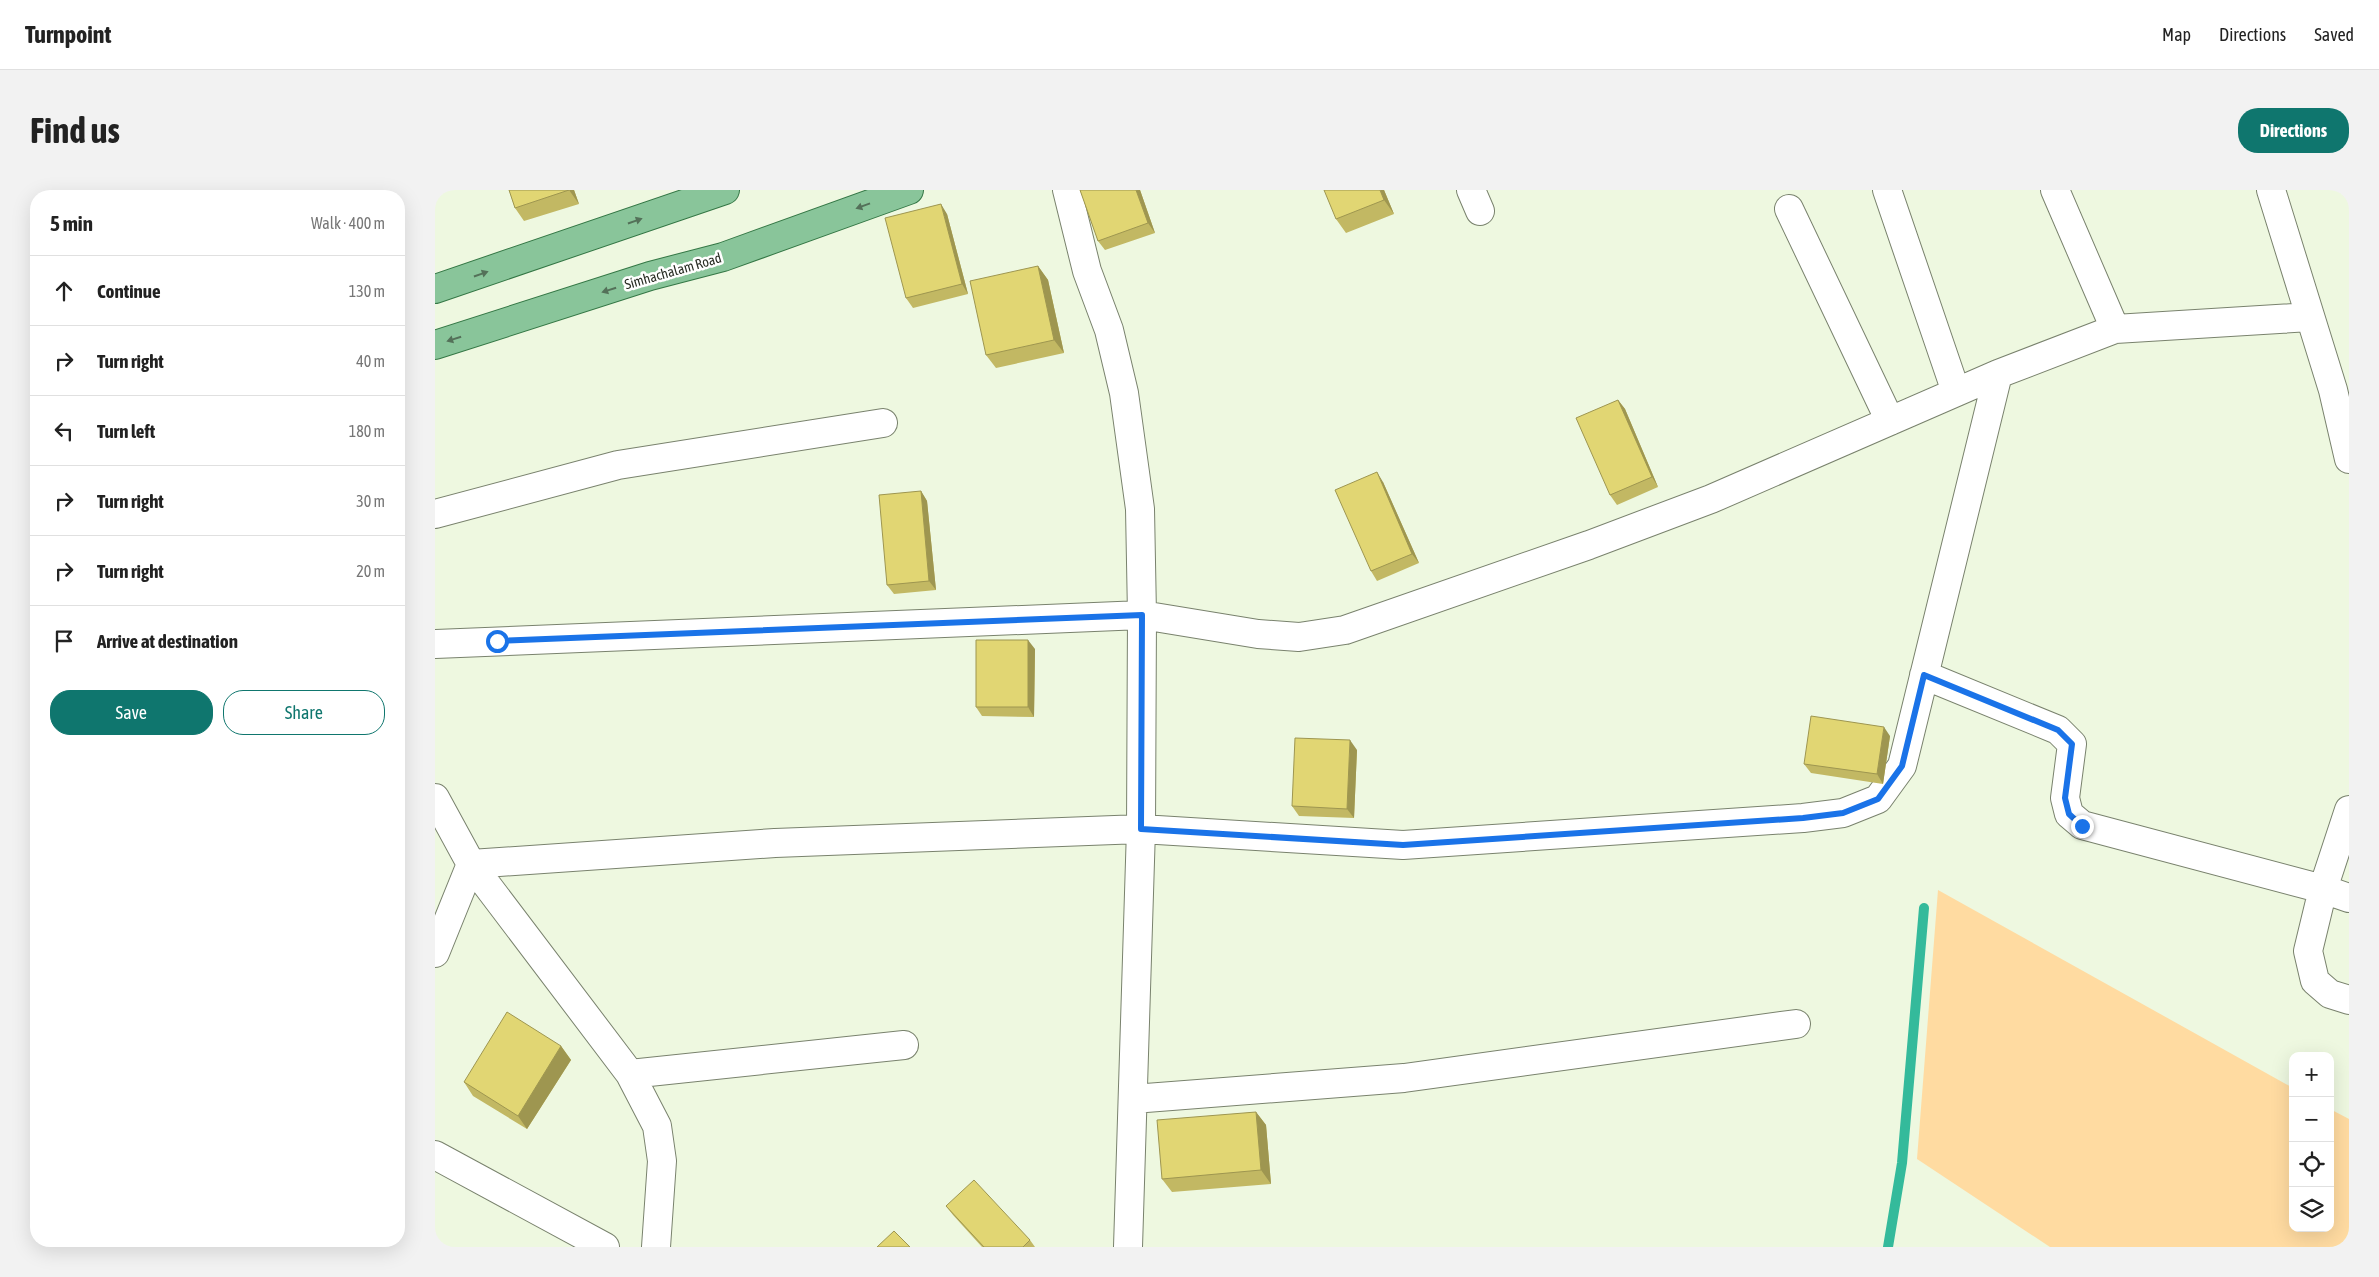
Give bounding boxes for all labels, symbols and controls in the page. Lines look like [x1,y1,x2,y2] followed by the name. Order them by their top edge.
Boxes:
[25,21,111,48] text: Turnpoint
[2162,24,2191,45] text: Map
[2219,24,2286,45] text: Directions
[2314,24,2354,45] text: Saved
[2238,108,2349,153] button: Directions
[30,110,120,150] text: Find us
[856,203,871,211] one-way arrow
[50,211,93,235] text: 5 min
[311,214,385,232] text: Walk · 400 m
[628,217,643,225] one-way arrow
[623,250,723,292] street label: Simhachalam Road
[474,270,489,278] one-way arrow
[50,277,78,305] icon: ahead
[97,280,161,302] text: Continue
[349,282,385,300] text: 130 m
[602,286,617,294] one-way arrow
[447,336,462,343] one-way arrow
[50,347,78,375] icon: right
[97,350,164,372] text: Turn right
[356,352,385,370] text: 40 m
[50,417,78,445] icon: left
[97,420,155,442] text: Turn left
[349,422,385,440] text: 180 m
[50,487,78,515] icon: right
[97,490,164,512] text: Turn right
[356,492,385,510] text: 30 m
[50,557,78,585] icon: right
[97,560,164,582] text: Turn right
[356,562,385,580] text: 20 m
[50,627,78,655] icon: arrive
[97,630,238,652] text: Arrive at destination
[486,630,509,653] route start
[50,690,213,735] button: Save
[223,690,385,735] button: Share
[2071,815,2094,838] route end
[2289,1052,2334,1232] map controls
[2289,1052,2334,1097] button: +
[2289,1097,2334,1142] button: −
[2289,1142,2334,1187] button: locate
[2289,1187,2334,1232] button: layers

